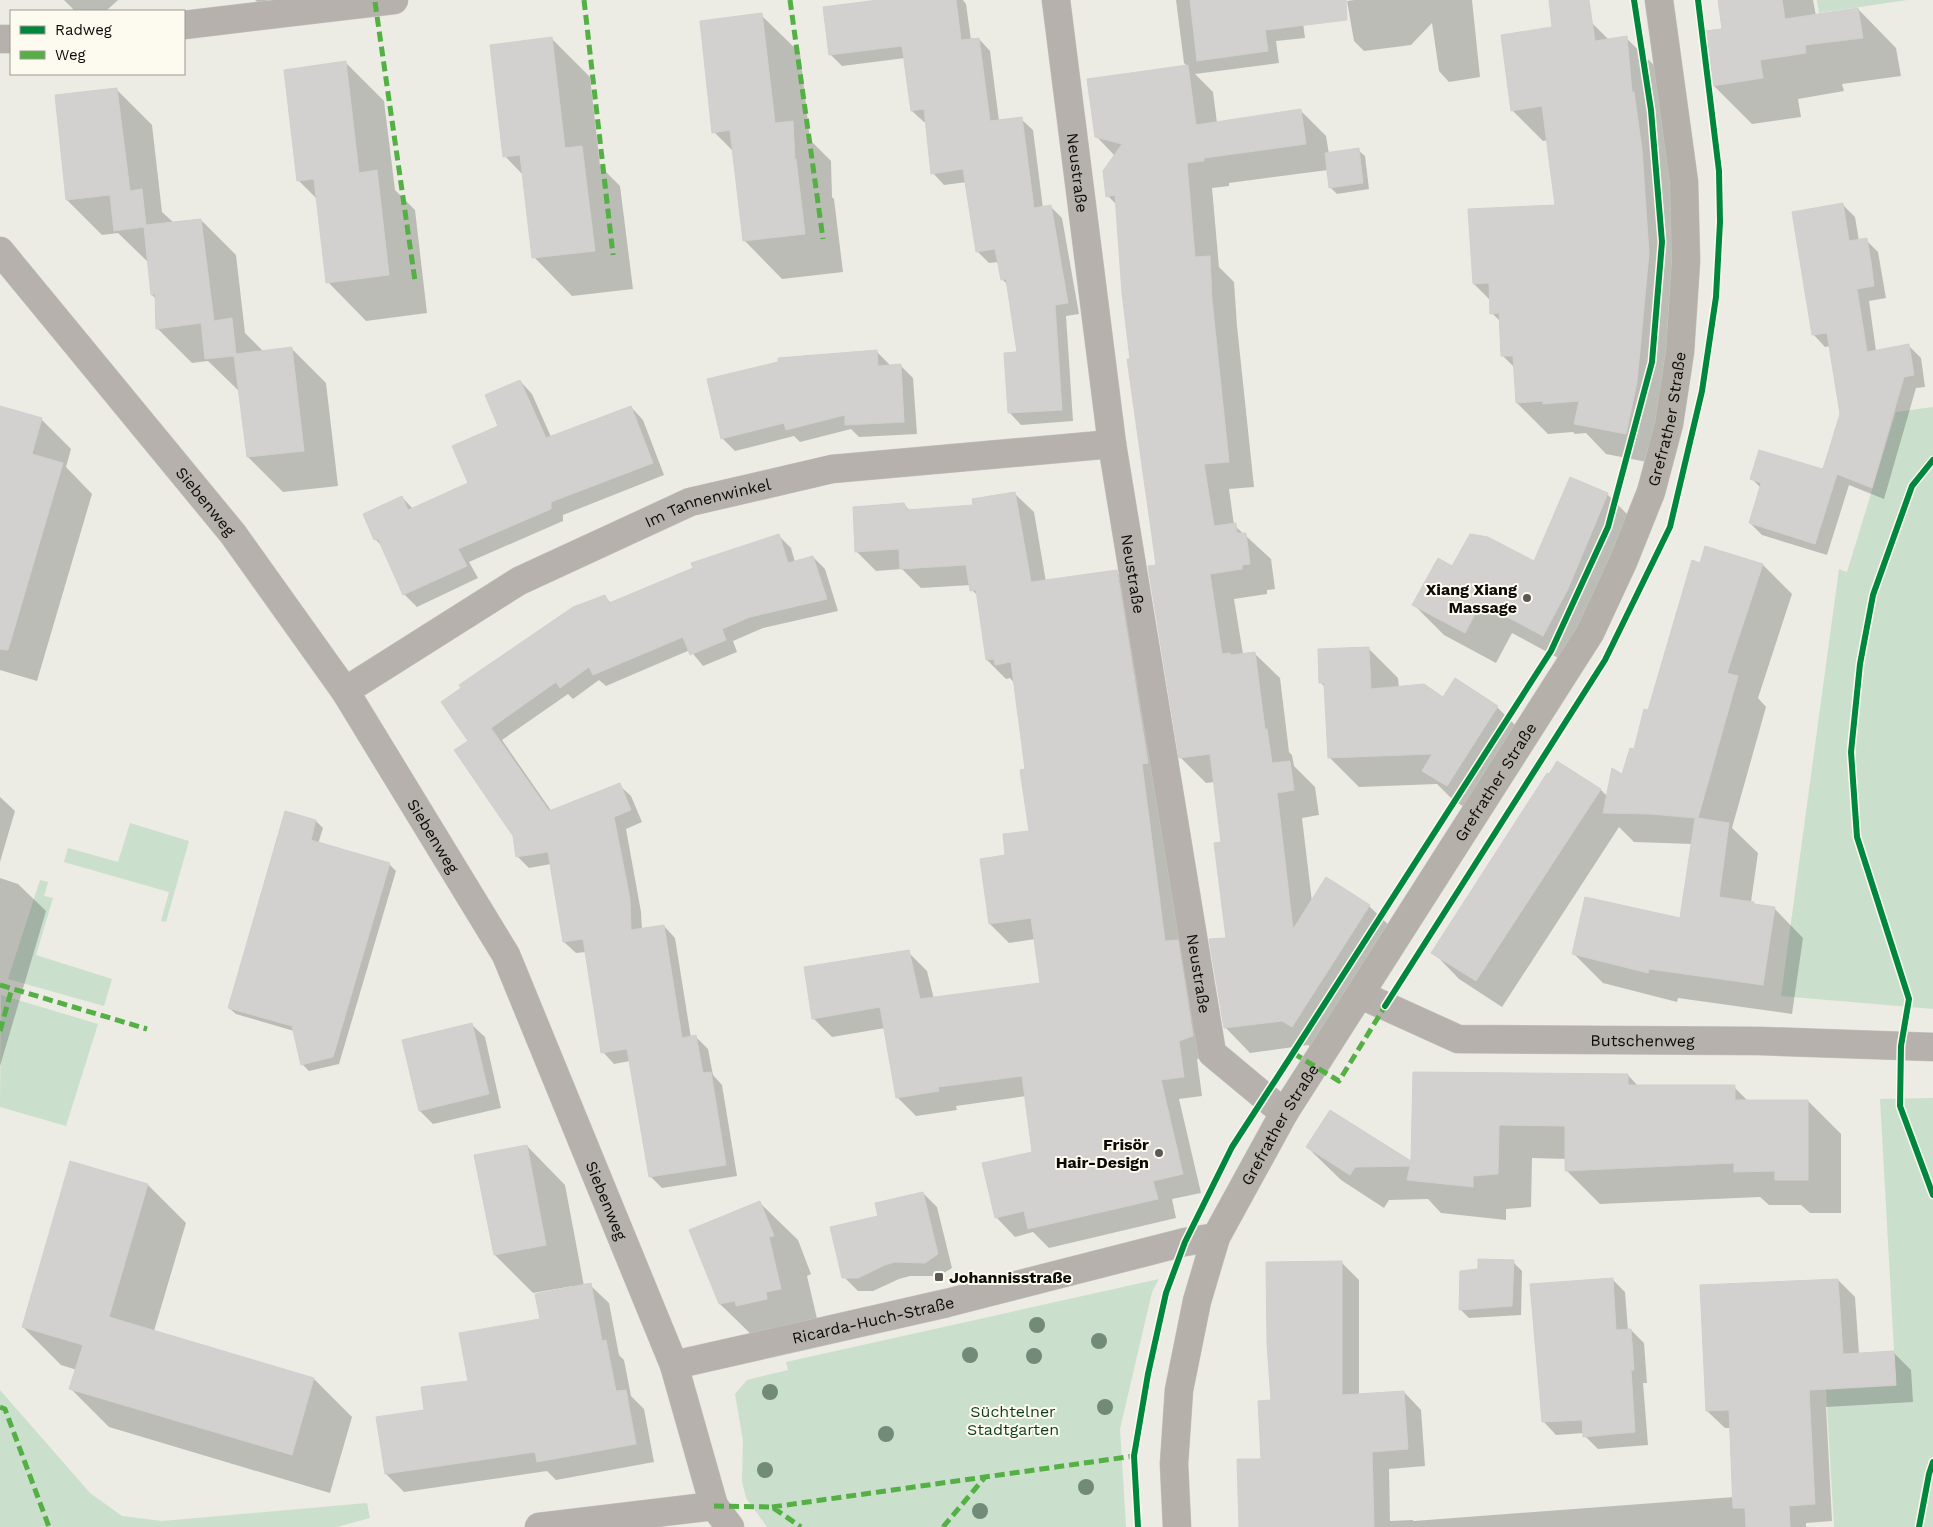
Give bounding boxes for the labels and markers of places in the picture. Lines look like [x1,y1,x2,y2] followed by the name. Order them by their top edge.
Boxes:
[1426,580,1517,617] place label: Xiang Xiang Massage
[1521,592,1533,604] marker: Xiang Xiang Massage
[1056,1135,1149,1172] place label: Frisör Hair-Design
[1153,1147,1165,1159] marker: Frisör Hair-Design
[949,1268,1072,1287] place label: Johannisstraße
[933,1271,945,1283] marker: Johannisstraße

